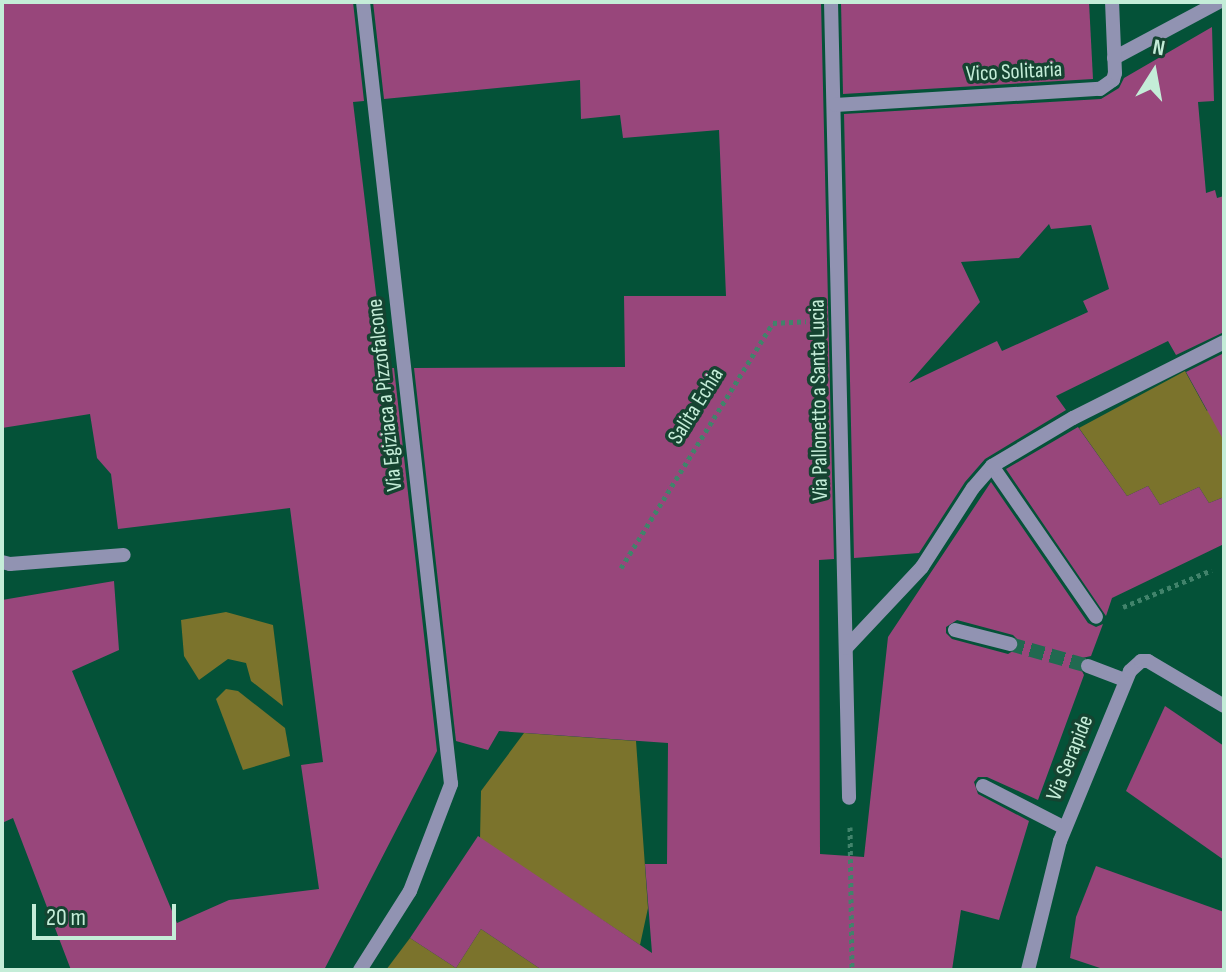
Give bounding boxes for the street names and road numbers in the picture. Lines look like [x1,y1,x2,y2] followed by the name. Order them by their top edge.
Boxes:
[965,56,1063,88] street label: Vico Solitaria
[362,297,408,493] street label: Via Egiziaca a Pizzofalcone
[804,299,834,501] street label: Via Pallonetto a Santa Lucia
[662,363,730,449] street label: Salita Echia
[1041,711,1099,805] street label: Via Serapide

